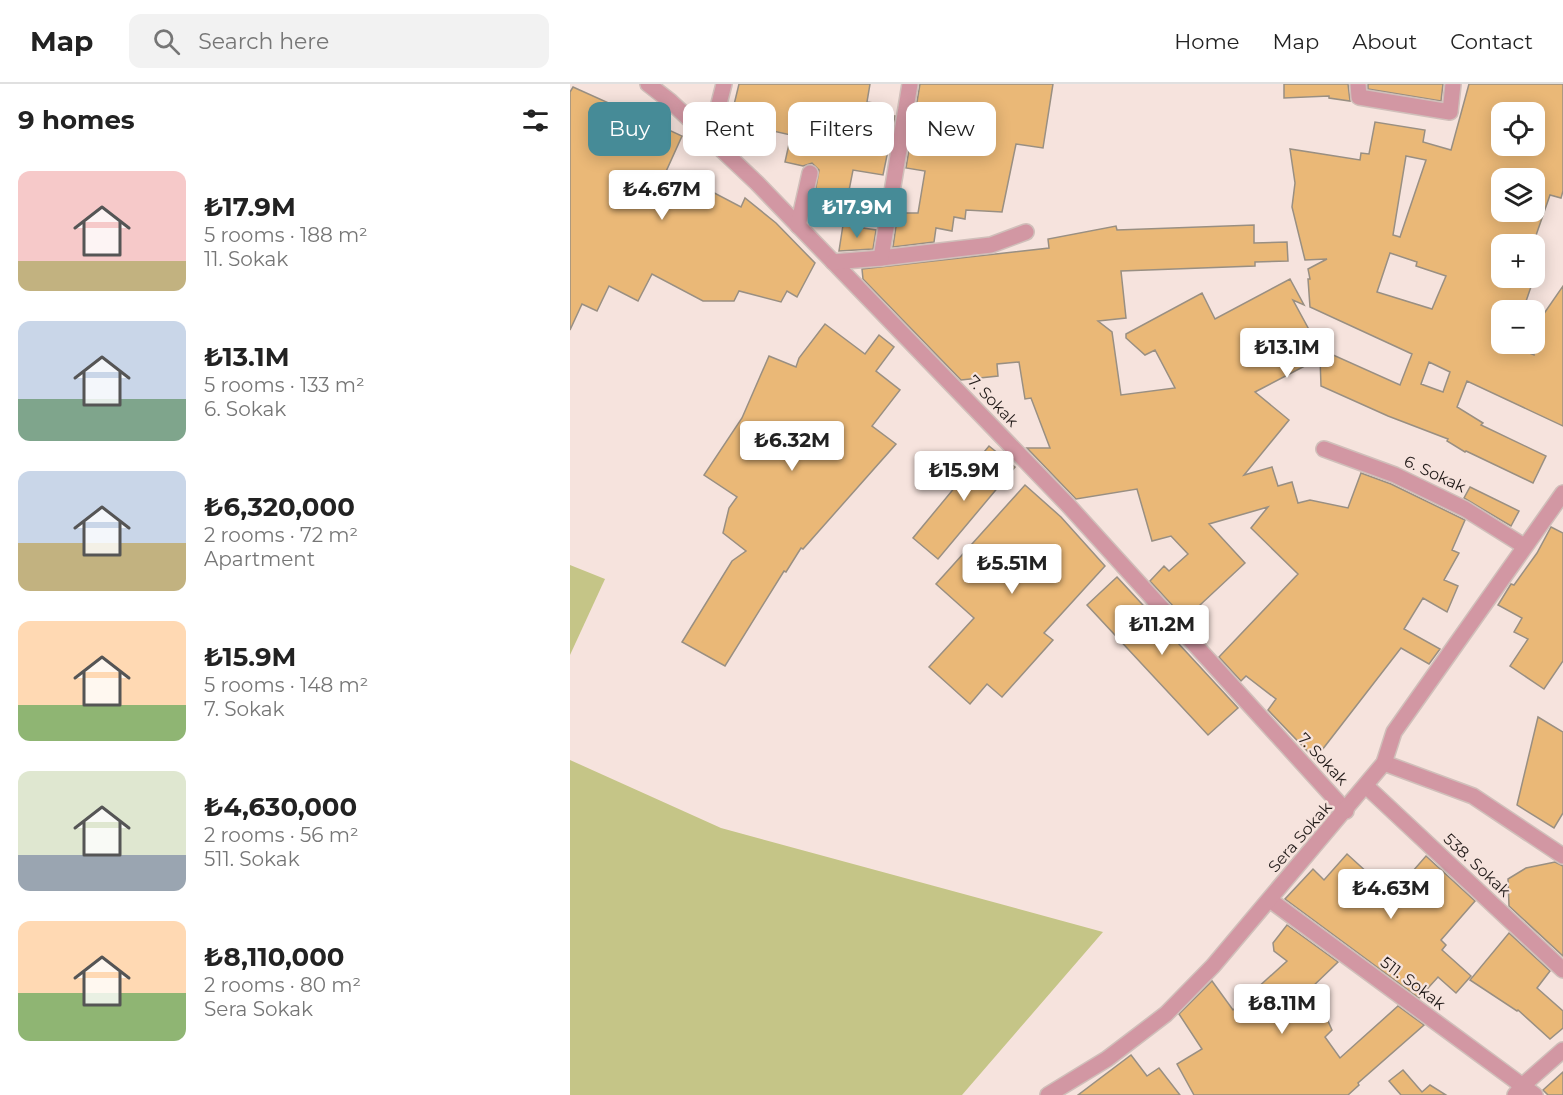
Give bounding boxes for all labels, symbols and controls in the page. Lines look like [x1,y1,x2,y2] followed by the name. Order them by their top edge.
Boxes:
[129,14,549,68] search box
[30,24,93,58] text: Map
[150,25,183,58] icon: search
[198,28,329,55] text: Search here
[1174,29,1239,54] text: Home
[1272,29,1319,54] text: Map
[1352,29,1417,54] text: About
[1450,29,1533,54] text: Contact
[588,102,671,156] chip: Buy
[683,102,776,156] chip: Rent
[788,102,894,156] chip: Filters
[906,102,996,156] chip: New
[1491,102,1545,354] map controls
[1491,102,1545,156] button: locate
[18,104,135,136] text: 9 homes
[519,104,552,137] icon: filters
[1491,168,1545,222] button: layers
[613,170,711,221] pin: ₺4.67M
[623,177,701,201] text: ₺4.67M
[808,188,906,239] pin: ₺17.9M
[204,191,296,223] text: ₺17.9M
[66,195,138,267] icon: home
[822,195,892,219] text: ₺17.9M
[204,223,368,247] text: 5 rooms · 188 m²
[1491,234,1545,288] button: +
[204,247,288,271] text: 11. Sokak
[1491,300,1545,354] button: −
[1238,328,1336,379] pin: ₺13.1M
[1254,335,1320,359] text: ₺13.1M
[204,341,290,373] text: ₺13.1M
[66,345,138,417] icon: home
[964,371,1023,431] street label: 7. Sokak
[204,373,365,397] text: 5 rooms · 133 m²
[204,397,286,421] text: 6. Sokak
[743,421,841,472] pin: ₺6.32M
[754,428,830,452] text: ₺6.32M
[915,451,1013,502] pin: ₺15.9M
[1401,451,1469,497] street label: 6. Sokak
[928,458,1000,482] text: ₺15.9M
[204,491,355,523] text: ₺6,320,000
[66,495,138,567] icon: home
[204,523,358,547] text: 2 rooms · 72 m²
[963,544,1061,595] pin: ₺5.51M
[204,547,315,571] text: Apartment
[976,551,1048,575] text: ₺5.51M
[1113,605,1211,656] pin: ₺11.2M
[1129,612,1195,636] text: ₺11.2M
[204,641,296,673] text: ₺15.9M
[66,645,138,717] icon: home
[204,673,368,697] text: 5 rooms · 148 m²
[204,697,285,721] text: 7. Sokak
[1294,729,1352,789] street label: 7. Sokak
[204,791,357,823] text: ₺4,630,000
[66,795,138,867] icon: home
[1264,798,1336,876] street label: Sera Sokak
[204,823,359,847] text: 2 rooms · 56 m²
[1440,829,1515,901] street label: 538. Sokak
[204,847,300,871] text: 511. Sokak
[1342,869,1440,920] pin: ₺4.63M
[1352,876,1430,900] text: ₺4.63M
[204,941,344,973] text: ₺8,110,000
[66,945,138,1017] icon: home
[1377,952,1450,1014] street label: 511. Sokak
[204,973,361,997] text: 2 rooms · 80 m²
[1233,984,1331,1035] pin: ₺8.11M
[1248,991,1316,1015] text: ₺8.11M
[204,997,313,1021] text: Sera Sokak

